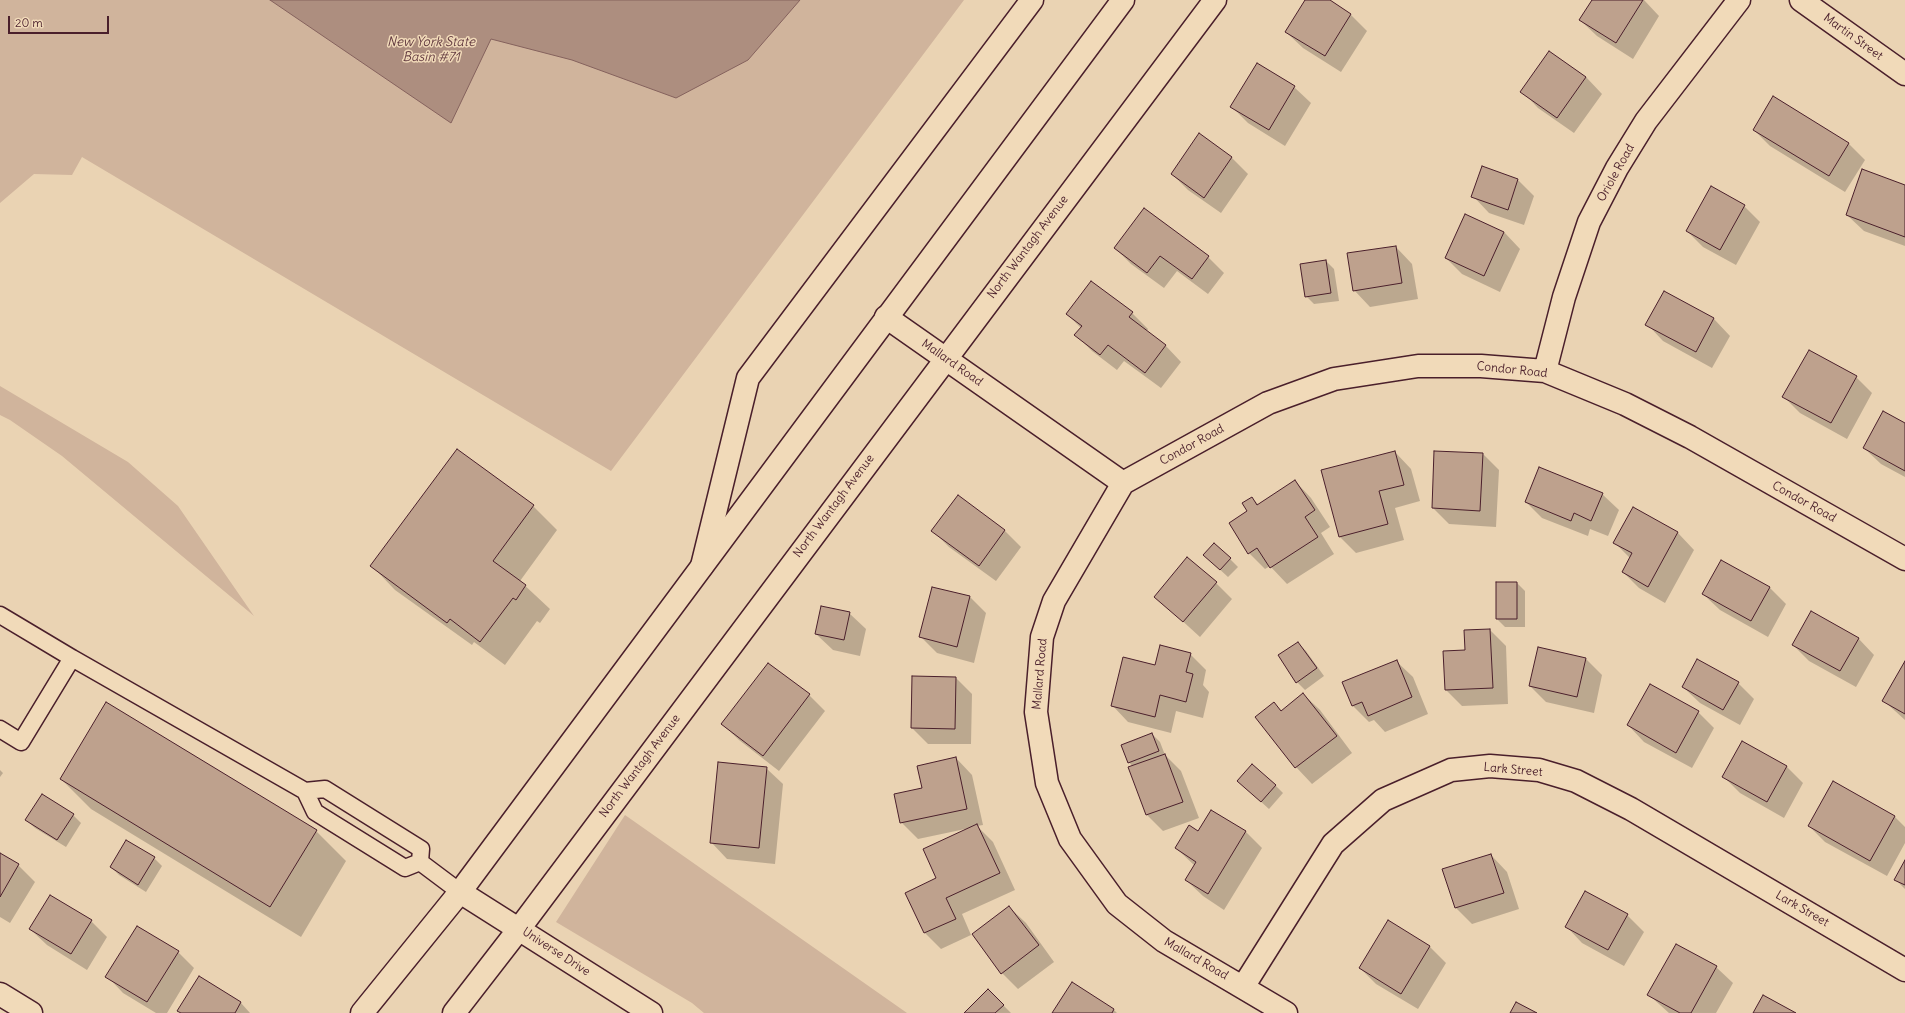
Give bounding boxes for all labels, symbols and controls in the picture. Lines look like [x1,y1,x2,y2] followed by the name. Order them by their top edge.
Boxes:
[10,8,111,34] scale bar
[1820,11,1886,63] street label: Martin Street
[15,15,43,30] text: 20 m
[387,34,475,65] water label: New York State Basin #71
[1594,142,1638,204] street label: Oriole Road
[985,193,1071,301] street label: North Wantagh Avenue
[919,337,985,389] street label: Mallard Road
[1476,359,1548,381] street label: Condor Road
[1157,421,1227,469] street label: Condor Road
[791,452,877,560] street label: North Wantagh Avenue
[1769,478,1839,526] street label: Condor Road
[1030,638,1050,710] street label: Mallard Road
[597,712,683,820] street label: North Wantagh Avenue
[1483,760,1543,780] street label: Lark Street
[1773,888,1831,930] street label: Lark Street
[519,925,593,979] street label: Universe Drive
[1161,935,1231,983] street label: Mallard Road

